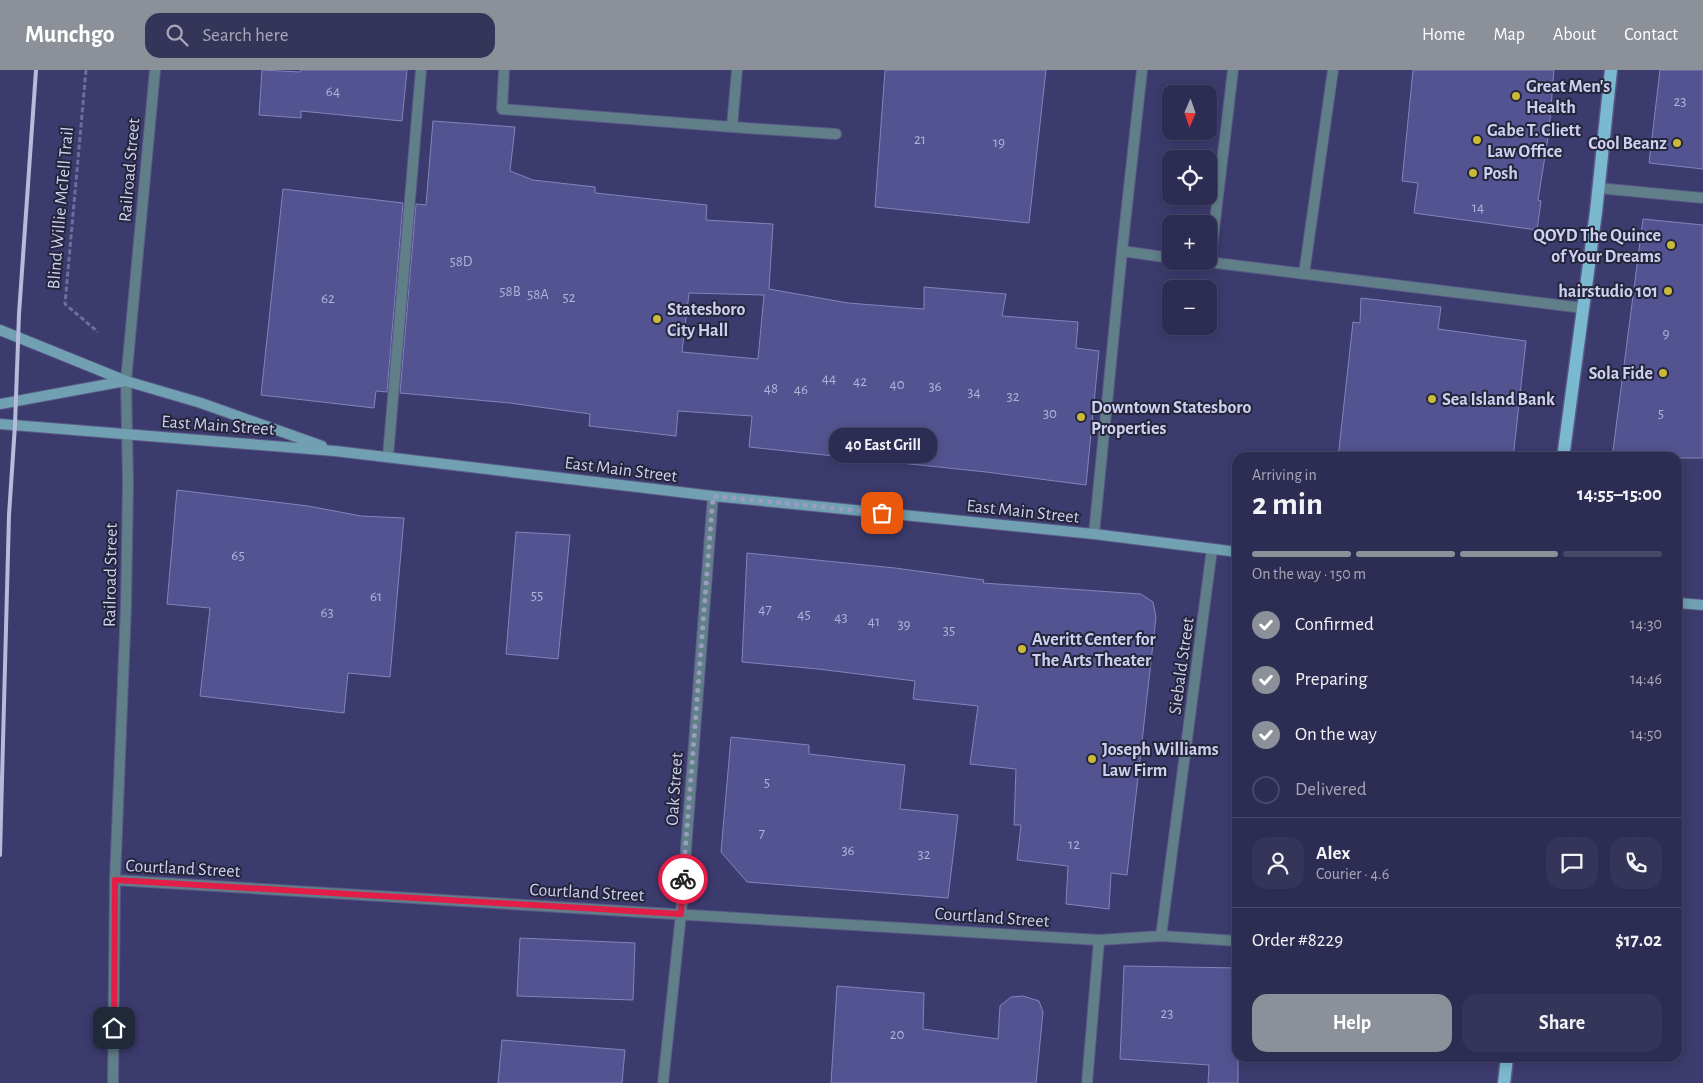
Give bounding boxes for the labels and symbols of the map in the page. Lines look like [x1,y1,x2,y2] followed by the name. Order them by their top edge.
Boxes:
[1526,78,1610,117] place label: Great Men's Health
[326,84,340,99] house number: 64
[1162,85,1218,140] north arrow
[1510,90,1522,102] marker: Great Men's Health
[1673,94,1687,109] house number: 23
[116,117,144,223] street label: Railroad Street
[1487,122,1581,161] place label: Gabe T. Cliett Law Office
[45,126,77,290] street label: Blind Willie McTell Trail
[914,132,926,147] house number: 21
[1471,134,1483,146] marker: Gabe T. Cliett Law Office
[993,135,1005,150] house number: 19
[1588,135,1667,153] place label: Cool Beanz
[1671,137,1683,149] marker: Cool Beanz
[1483,165,1518,183] place label: Posh
[1467,167,1479,179] marker: Posh
[1472,200,1484,215] house number: 14
[1533,227,1661,266] place label: QOYD The Quince of Your Dreams
[1665,239,1677,251] marker: QOYD The Quince of Your Dreams
[449,254,473,269] house number: 58D
[1558,283,1658,301] place label: hairstudio 101
[499,284,521,299] house number: 58B
[1662,285,1674,297] marker: hairstudio 101
[527,287,549,302] house number: 58A
[562,290,576,305] house number: 52
[321,291,335,306] house number: 62
[667,301,746,340] place label: Statesboro City Hall
[651,313,663,325] marker: Statesboro City Hall
[1662,326,1670,341] house number: 9
[1588,365,1653,383] place label: Sola Fide
[1657,367,1669,379] marker: Sola Fide
[822,371,836,386] house number: 44
[853,374,867,389] house number: 42
[889,377,905,392] house number: 40
[928,379,942,394] house number: 36
[764,381,778,396] house number: 48
[794,382,808,397] house number: 46
[967,385,981,400] house number: 34
[1006,389,1020,404] house number: 32
[1442,391,1555,409] place label: Sea Island Bank
[1426,393,1438,405] marker: Sea Island Bank
[1091,399,1251,438] place label: Downtown Statesboro Properties
[1043,406,1057,421] house number: 30
[1658,406,1664,421] house number: 5
[1075,411,1087,423] marker: Downtown Statesboro Properties
[161,413,275,439] street label: East Main Street
[828,428,936,463] callout: 40 East Grill
[564,454,678,486] street label: East Main Street
[861,492,903,534] pin
[966,497,1080,527] street label: East Main Street
[101,522,121,627] street label: Railroad Street
[231,548,245,563] house number: 65
[531,588,543,603] house number: 55
[370,589,382,604] house number: 61
[758,602,772,617] house number: 47
[320,605,334,620] house number: 63
[797,607,811,622] house number: 45
[834,610,848,625] house number: 43
[868,614,880,629] house number: 41
[1166,616,1198,716] street label: Siebald Street
[897,617,911,632] house number: 39
[943,623,955,638] house number: 35
[1032,631,1157,670] place label: Averitt Center for The Arts Theater
[1016,643,1028,655] marker: Averitt Center for The Arts Theater
[1102,741,1219,780] place label: Joseph Williams Law Firm
[663,752,687,826] street label: Oak Street
[1086,753,1098,765] marker: Joseph Williams Law Firm
[764,775,770,790] house number: 5
[759,826,765,841] house number: 7
[1068,837,1080,852] house number: 12
[841,843,855,858] house number: 36
[917,847,931,862] house number: 32
[658,854,708,904] courier
[125,857,241,881] street label: Courtland Street
[529,881,645,905] street label: Courtland Street
[934,905,1050,931] street label: Courtland Street
[1160,1006,1174,1021] house number: 23
[93,1007,135,1049] pin
[890,1027,904,1042] house number: 20

